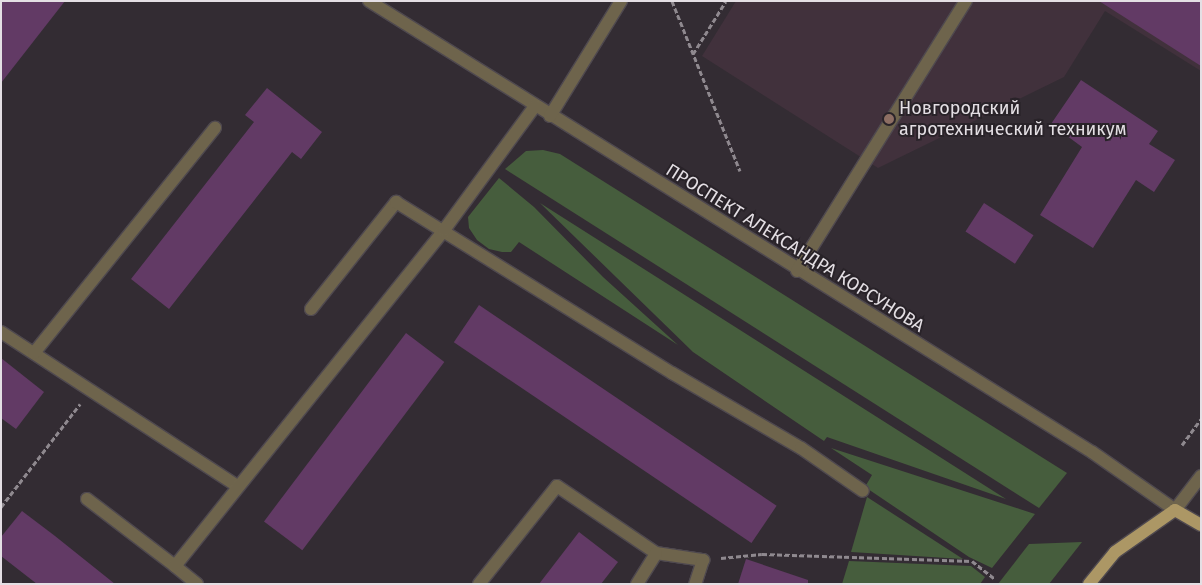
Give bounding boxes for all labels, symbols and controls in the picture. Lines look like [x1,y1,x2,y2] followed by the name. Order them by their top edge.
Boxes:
[899,98,1127,140] place label: Новгородский агротехнический техникум
[883,113,895,125] marker: Новгородский агротехнический техникум
[662,159,928,337] street label: ПРОСПЕКТ АЛЕКСАНДРА КОРСУНОВА

